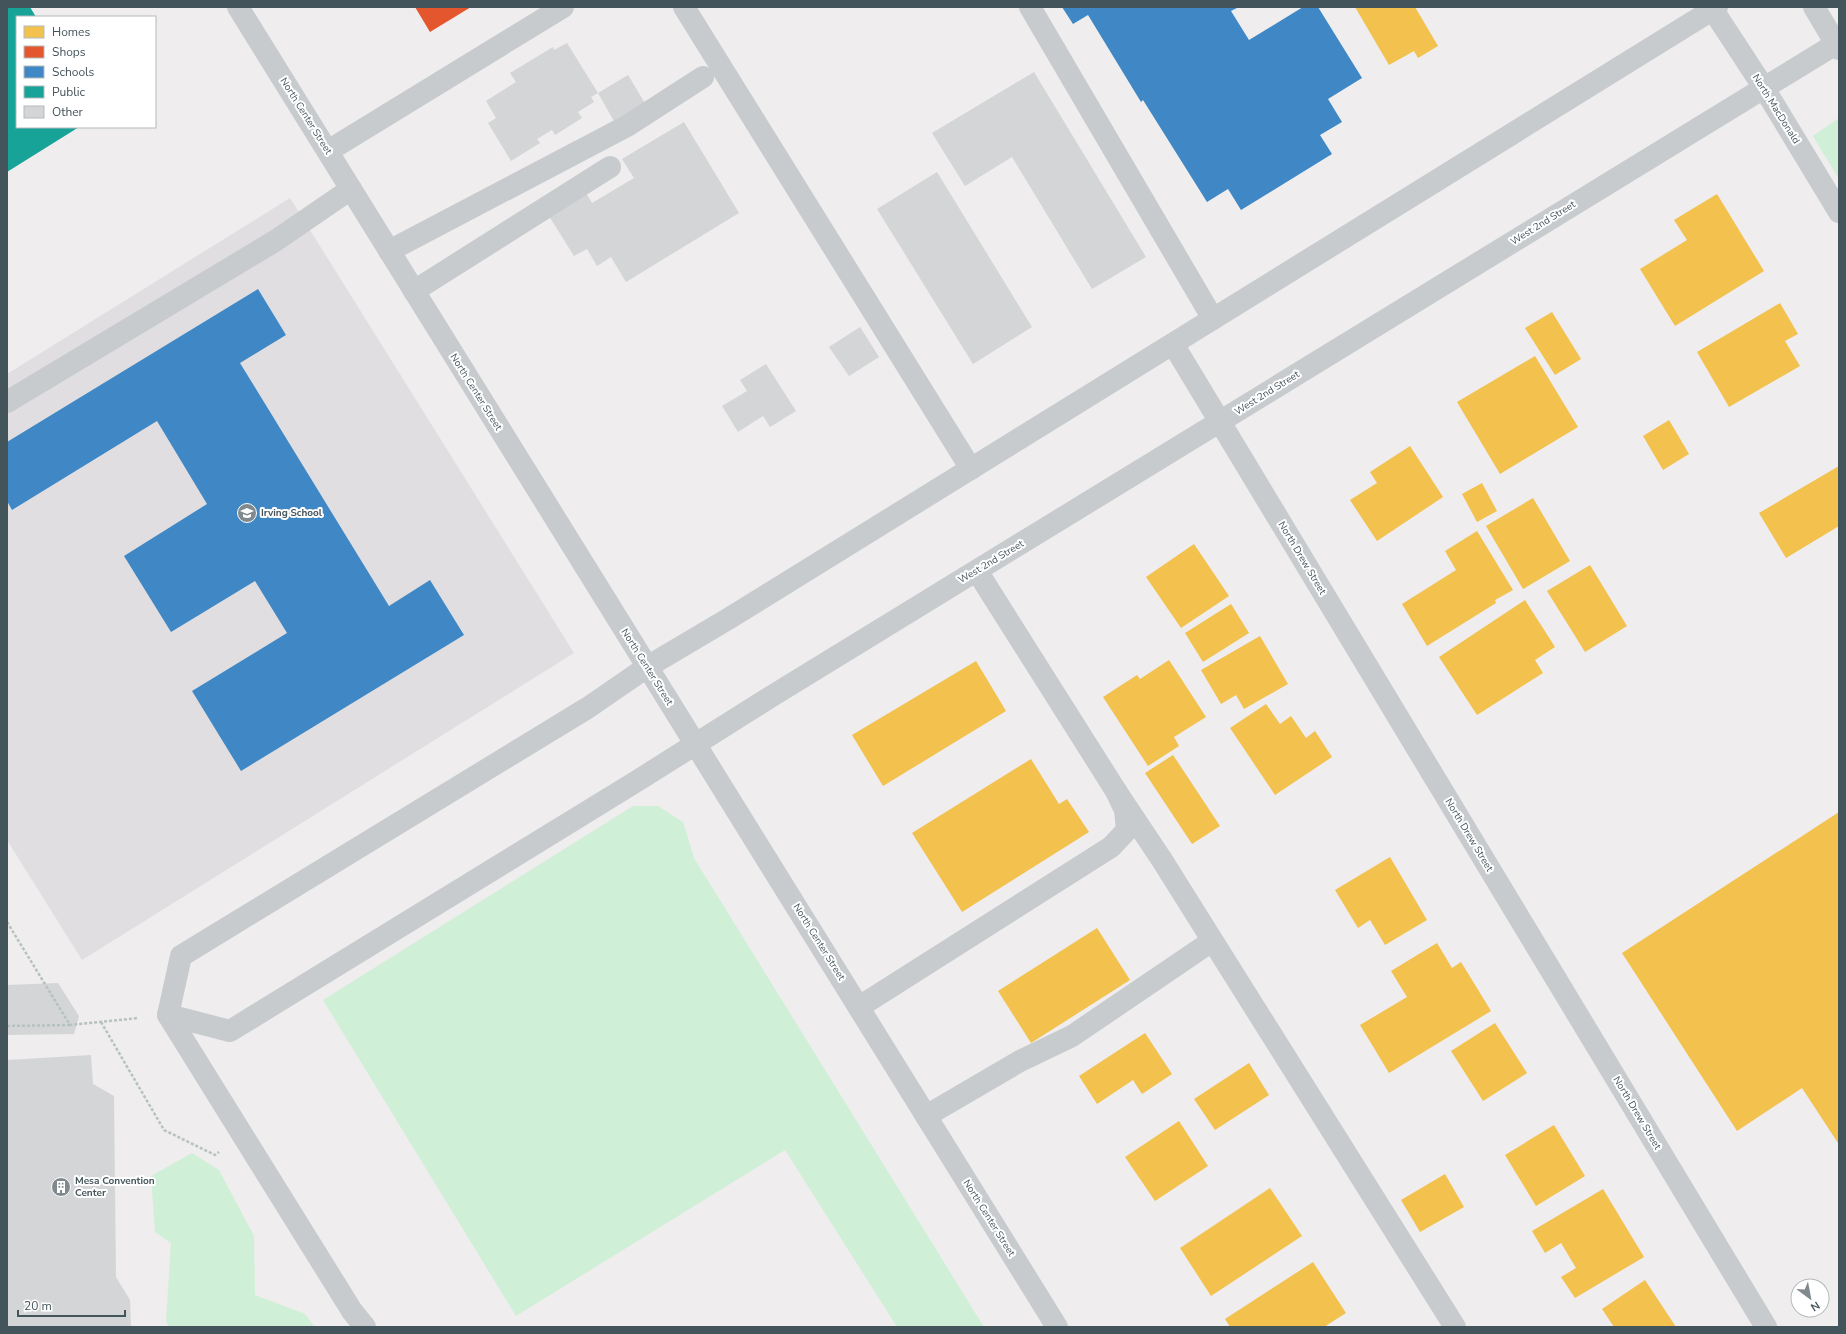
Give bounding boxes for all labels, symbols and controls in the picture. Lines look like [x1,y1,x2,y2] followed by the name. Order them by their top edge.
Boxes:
[16,16,156,128] legend
[52,24,90,40] text: Homes
[52,44,86,60] text: Shops
[52,64,95,80] text: Schools
[1749,71,1803,147] street label: North MacDonald
[277,75,336,158] street label: North Center Street
[52,84,86,100] text: Public
[52,104,84,120] text: Other
[1508,197,1578,249] street label: West 2nd Street
[447,351,506,434] street label: North Center Street
[1232,367,1302,419] street label: West 2nd Street
[236,502,258,524] school or university icon: Irving School
[261,506,323,520] place label: Irving School
[1275,519,1330,598] street label: North Drew Street
[956,537,1027,587] street label: West 2nd Street
[618,626,677,709] street label: North Center Street
[1442,796,1497,875] street label: North Drew Street
[790,901,849,984] street label: North Center Street
[1610,1074,1665,1153] street label: North Drew Street
[75,1174,155,1200] place label: Mesa Convention Center
[50,1176,72,1198] building icon: Mesa Convention Center
[960,1177,1019,1260] street label: North Center Street
[1790,1278,1830,1318] north arrow
[18,1292,125,1318] scale bar
[24,1298,52,1314] text: 20 m
[1808,1298,1823,1315] text: N

